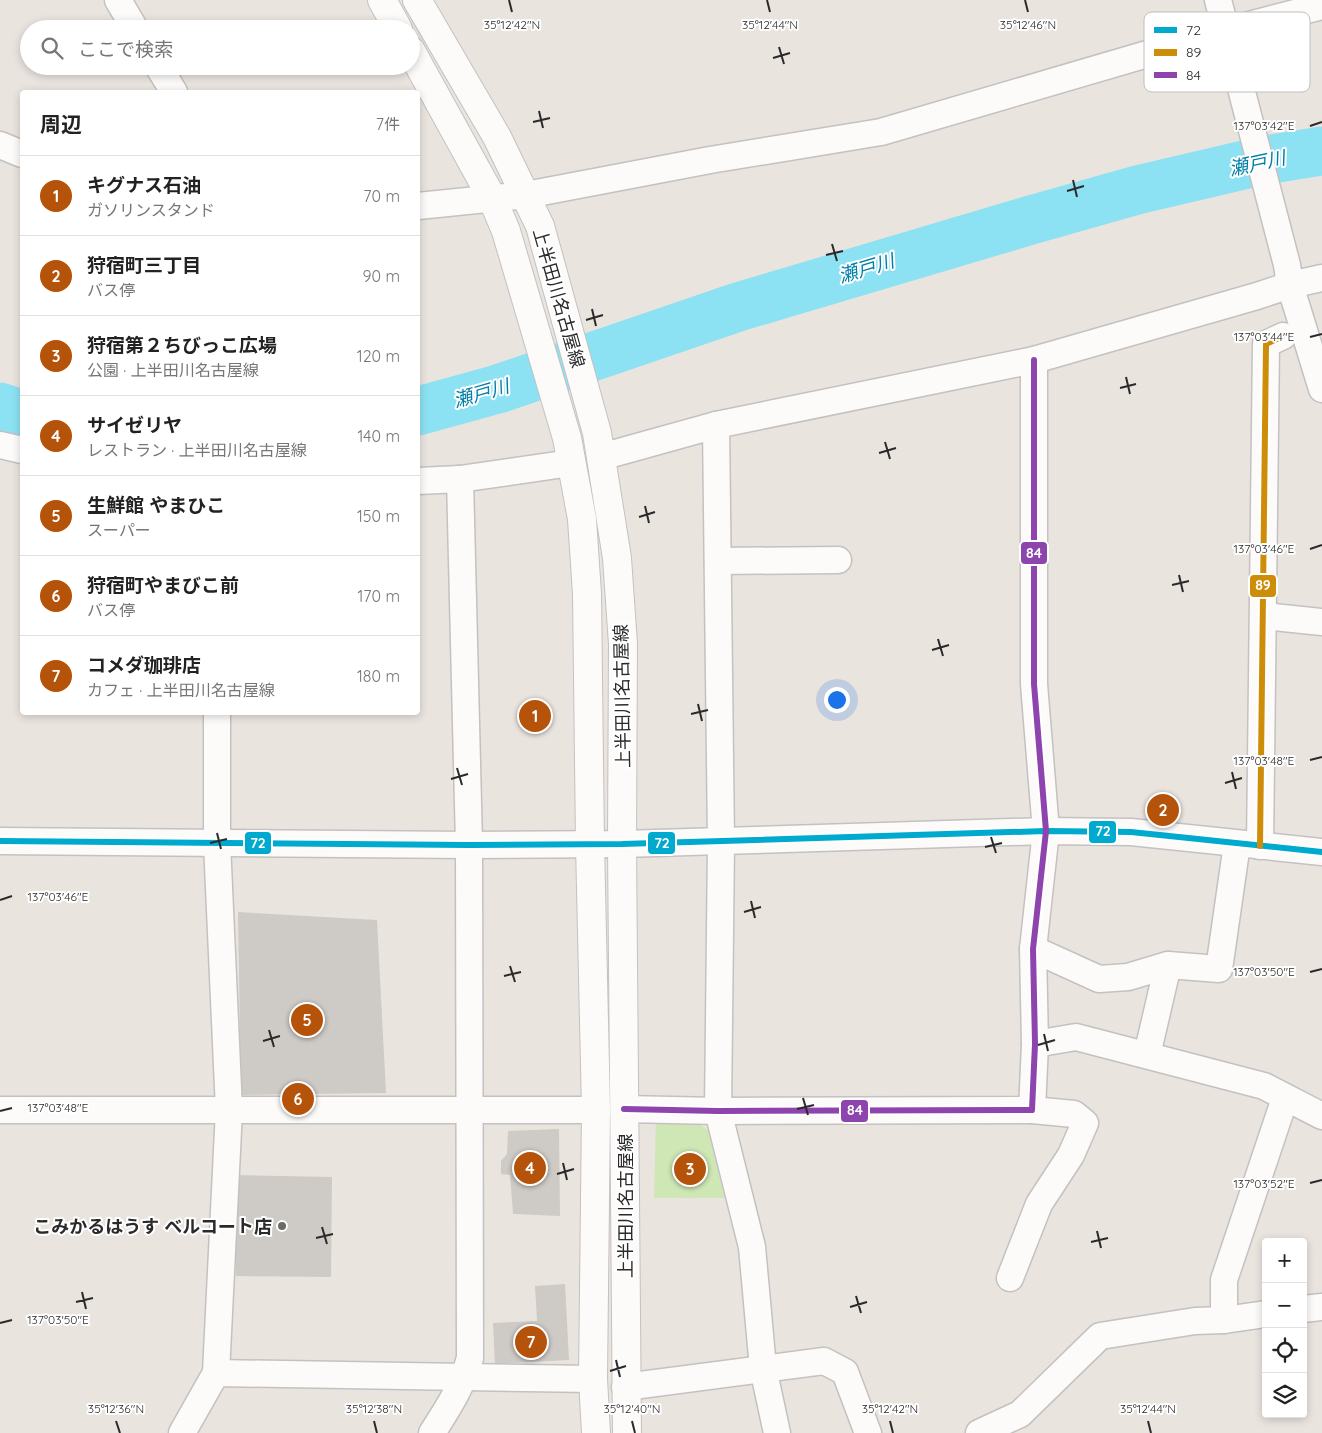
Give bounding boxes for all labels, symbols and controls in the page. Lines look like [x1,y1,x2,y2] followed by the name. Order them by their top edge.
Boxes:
[1144,12,1310,92] legend
[484,17,540,32] text: 35°12'42"N
[742,17,798,32] text: 35°12'44"N
[1000,17,1056,32] text: 35°12'46"N
[20,20,420,75] search box
[1186,21,1201,39] text: 72
[38,34,66,62] icon: search
[78,37,173,61] text: ここで検索
[1186,43,1202,61] text: 89
[1186,66,1201,84] text: 84
[40,111,82,137] text: 周辺
[376,114,400,134] text: 7件
[1234,118,1295,133] text: 137°03'42"E
[1227,145,1289,181] water label: 瀬戸川
[87,173,201,197] text: キグナス石油
[53,186,59,206] text: 1
[363,186,400,206] text: 70 m
[87,200,215,220] text: ガソリンスタンド
[528,226,590,370] street label: 上半田川名古屋線
[835,248,899,288] water label: 瀬戸川
[87,253,201,277] text: 狩宿町三丁目
[51,266,61,286] text: 2
[363,266,400,286] text: 90 m
[87,280,135,300] text: バス停
[1234,329,1295,344] text: 137°03'44"E
[87,333,277,357] text: 狩宿第２ちびっこ広場
[52,346,60,366] text: 3
[357,346,400,366] text: 120 m
[87,360,259,380] text: 公園 · 上半田川名古屋線
[450,373,514,412] water label: 瀬戸川
[87,413,182,437] text: サイゼリヤ
[51,426,61,446] text: 4
[357,426,400,446] text: 140 m
[87,440,307,460] text: レストラン · 上半田川名古屋線
[87,493,225,517] text: 生鮮館 やまひこ
[51,506,61,526] text: 5
[357,506,400,526] text: 150 m
[87,520,151,540] text: スーパー
[1020,541,1048,565] line badge: 84
[1234,541,1295,556] text: 137°03'46"E
[1026,544,1042,562] text: 84
[87,573,239,597] text: 狩宿町やまびこ前
[1249,574,1277,598] line badge: 89
[1255,576,1271,594] text: 89
[52,586,60,606] text: 6
[357,586,400,606] text: 170 m
[87,600,135,620] text: バス停
[609,624,635,768] street label: 上半田川名古屋線
[87,653,201,677] text: コメダ珈琲店
[52,666,60,686] text: 7
[357,666,400,686] text: 180 m
[87,680,275,700] text: カフェ · 上半田川名古屋線
[824,687,850,713] your location
[519,697,551,735] pin: 1
[1234,753,1295,768] text: 137°03'48"E
[1147,791,1179,829] pin: 2
[1088,820,1117,844] line badge: 72
[1095,822,1111,840] text: 72
[244,831,272,855] line badge: 72
[647,831,676,855] line badge: 72
[250,834,266,852] text: 72
[654,834,670,852] text: 72
[28,889,89,904] text: 137°03'46"E
[1233,964,1295,979] text: 137°03'50"E
[291,1001,323,1039] pin: 5
[282,1080,314,1118] pin: 6
[840,1099,869,1123] line badge: 84
[28,1100,89,1115] text: 137°03'48"E
[847,1101,863,1119] text: 84
[614,1134,637,1278] street label: 上半田川名古屋線
[514,1149,546,1187] pin: 4
[674,1150,706,1188] pin: 3
[1233,1176,1295,1191] text: 137°03'52"E
[33,1215,272,1238] place label: こみかるはうす ベルコート店
[276,1220,288,1232] marker: こみかるはうす ベルコート店
[1262,1238,1307,1418] map controls
[1262,1238,1307,1283] button: +
[1262,1283,1307,1328] button: −
[27,1312,89,1327] text: 137°03'50"E
[515,1323,547,1361] pin: 7
[1262,1328,1307,1373] button: locate
[1262,1373,1307,1418] button: layers
[88,1401,144,1416] text: 35°12'36"N
[346,1401,402,1416] text: 35°12'38"N
[603,1401,661,1416] text: 35°12'40"N
[862,1401,918,1416] text: 35°12'42"N
[1120,1401,1176,1416] text: 35°12'44"N

